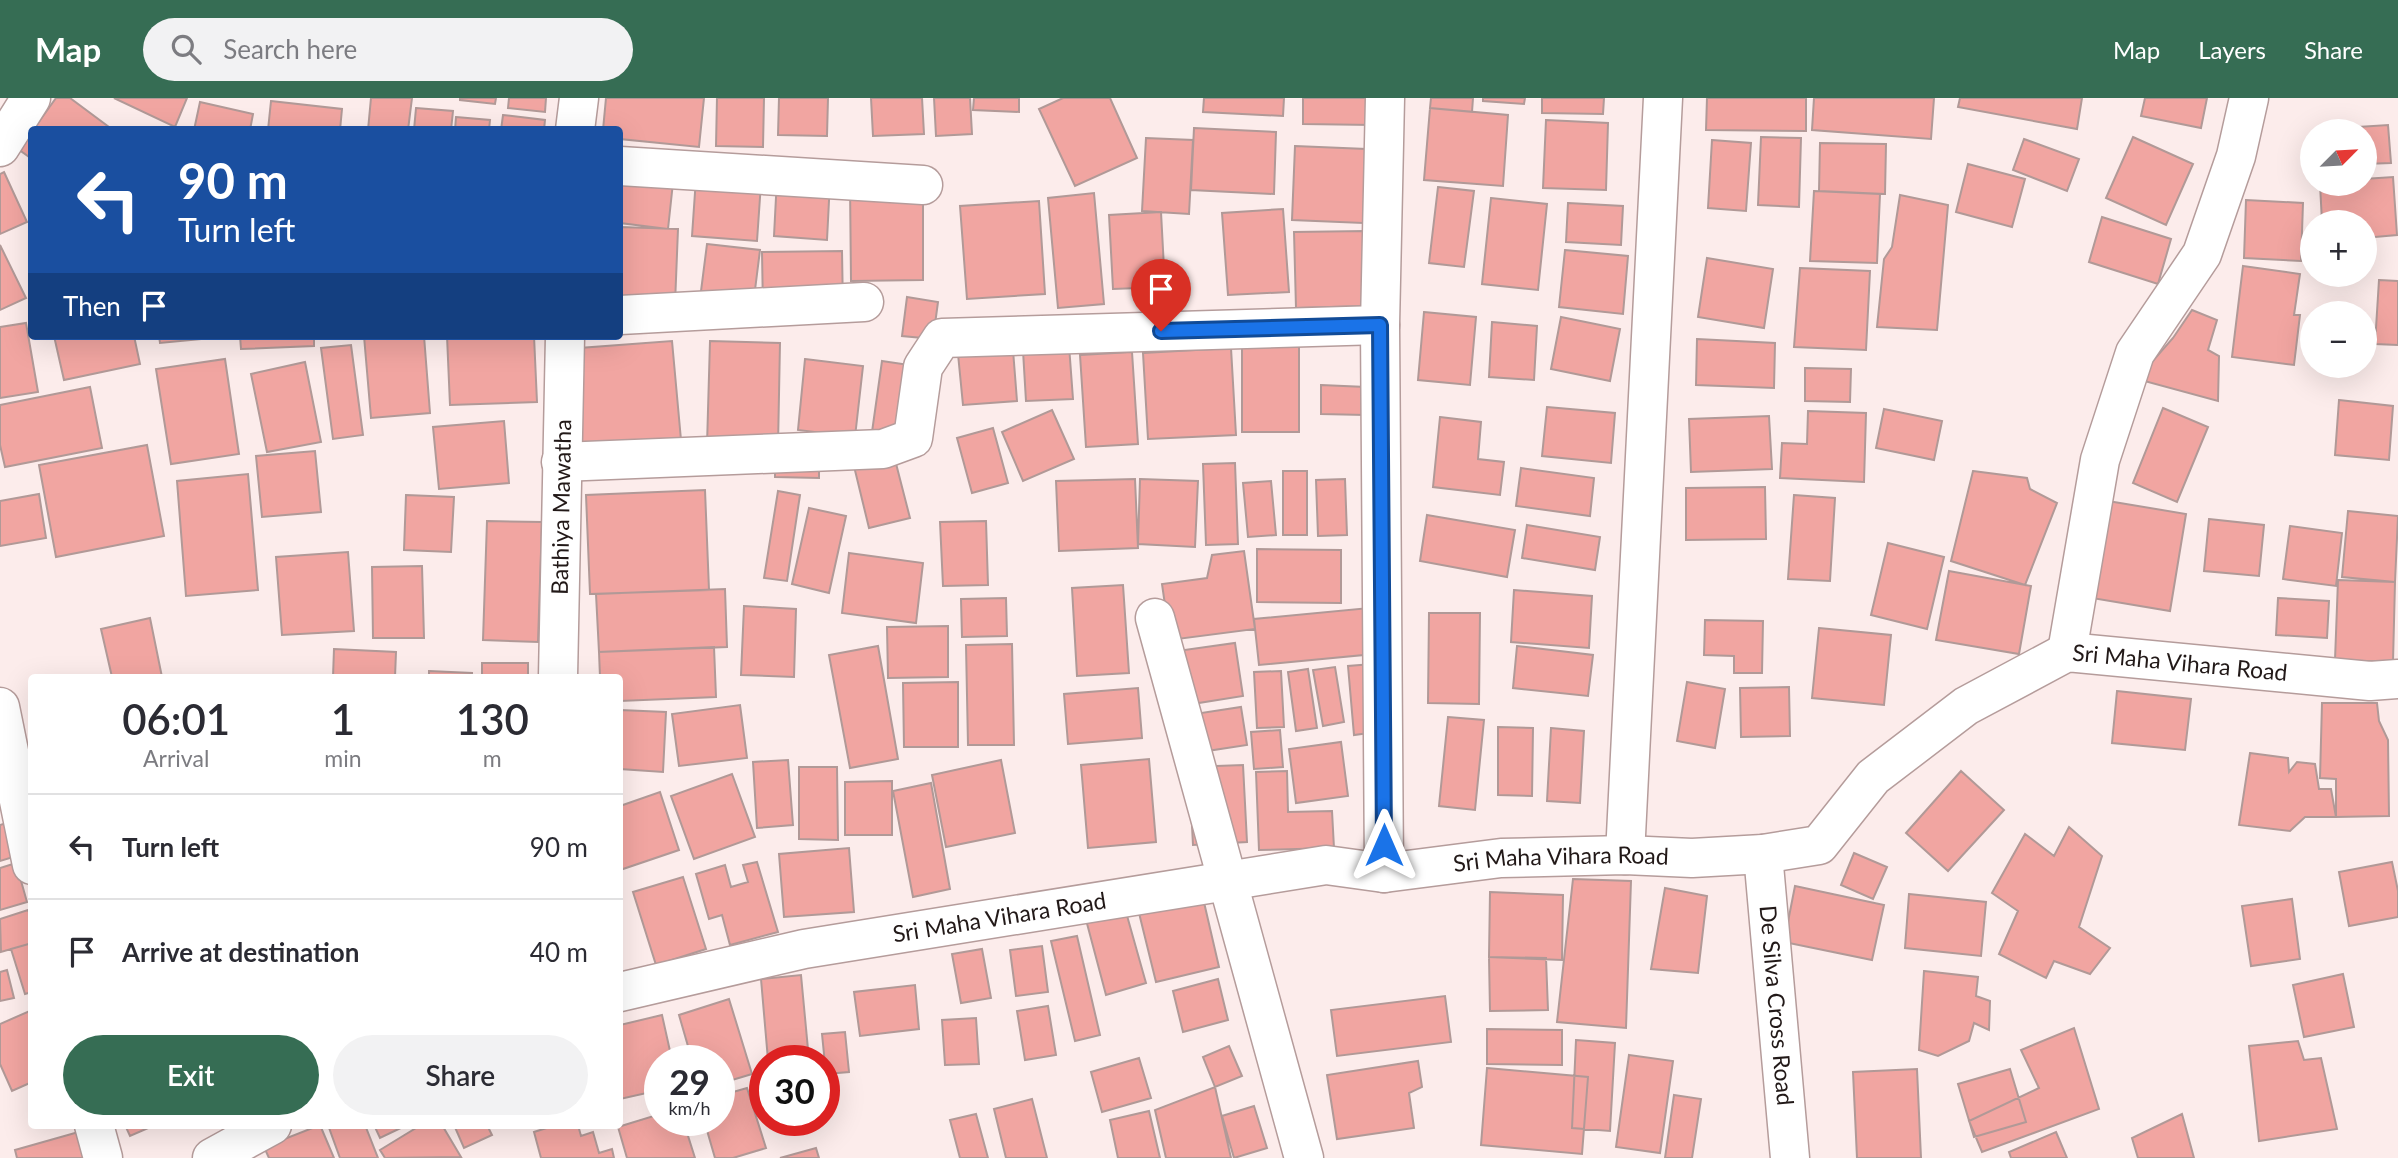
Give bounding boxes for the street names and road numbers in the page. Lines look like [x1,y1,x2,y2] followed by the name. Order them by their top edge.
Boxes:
[545,419,576,595] street label: Bathiya Mawatha
[2071,638,2289,686] street label: Sri Maha Vihara Road
[1451,840,1669,877] street label: Sri Maha Vihara Road
[891,886,1108,948] street label: Sri Maha Vihara Road
[1755,904,1800,1107] street label: De Silva Cross Road

